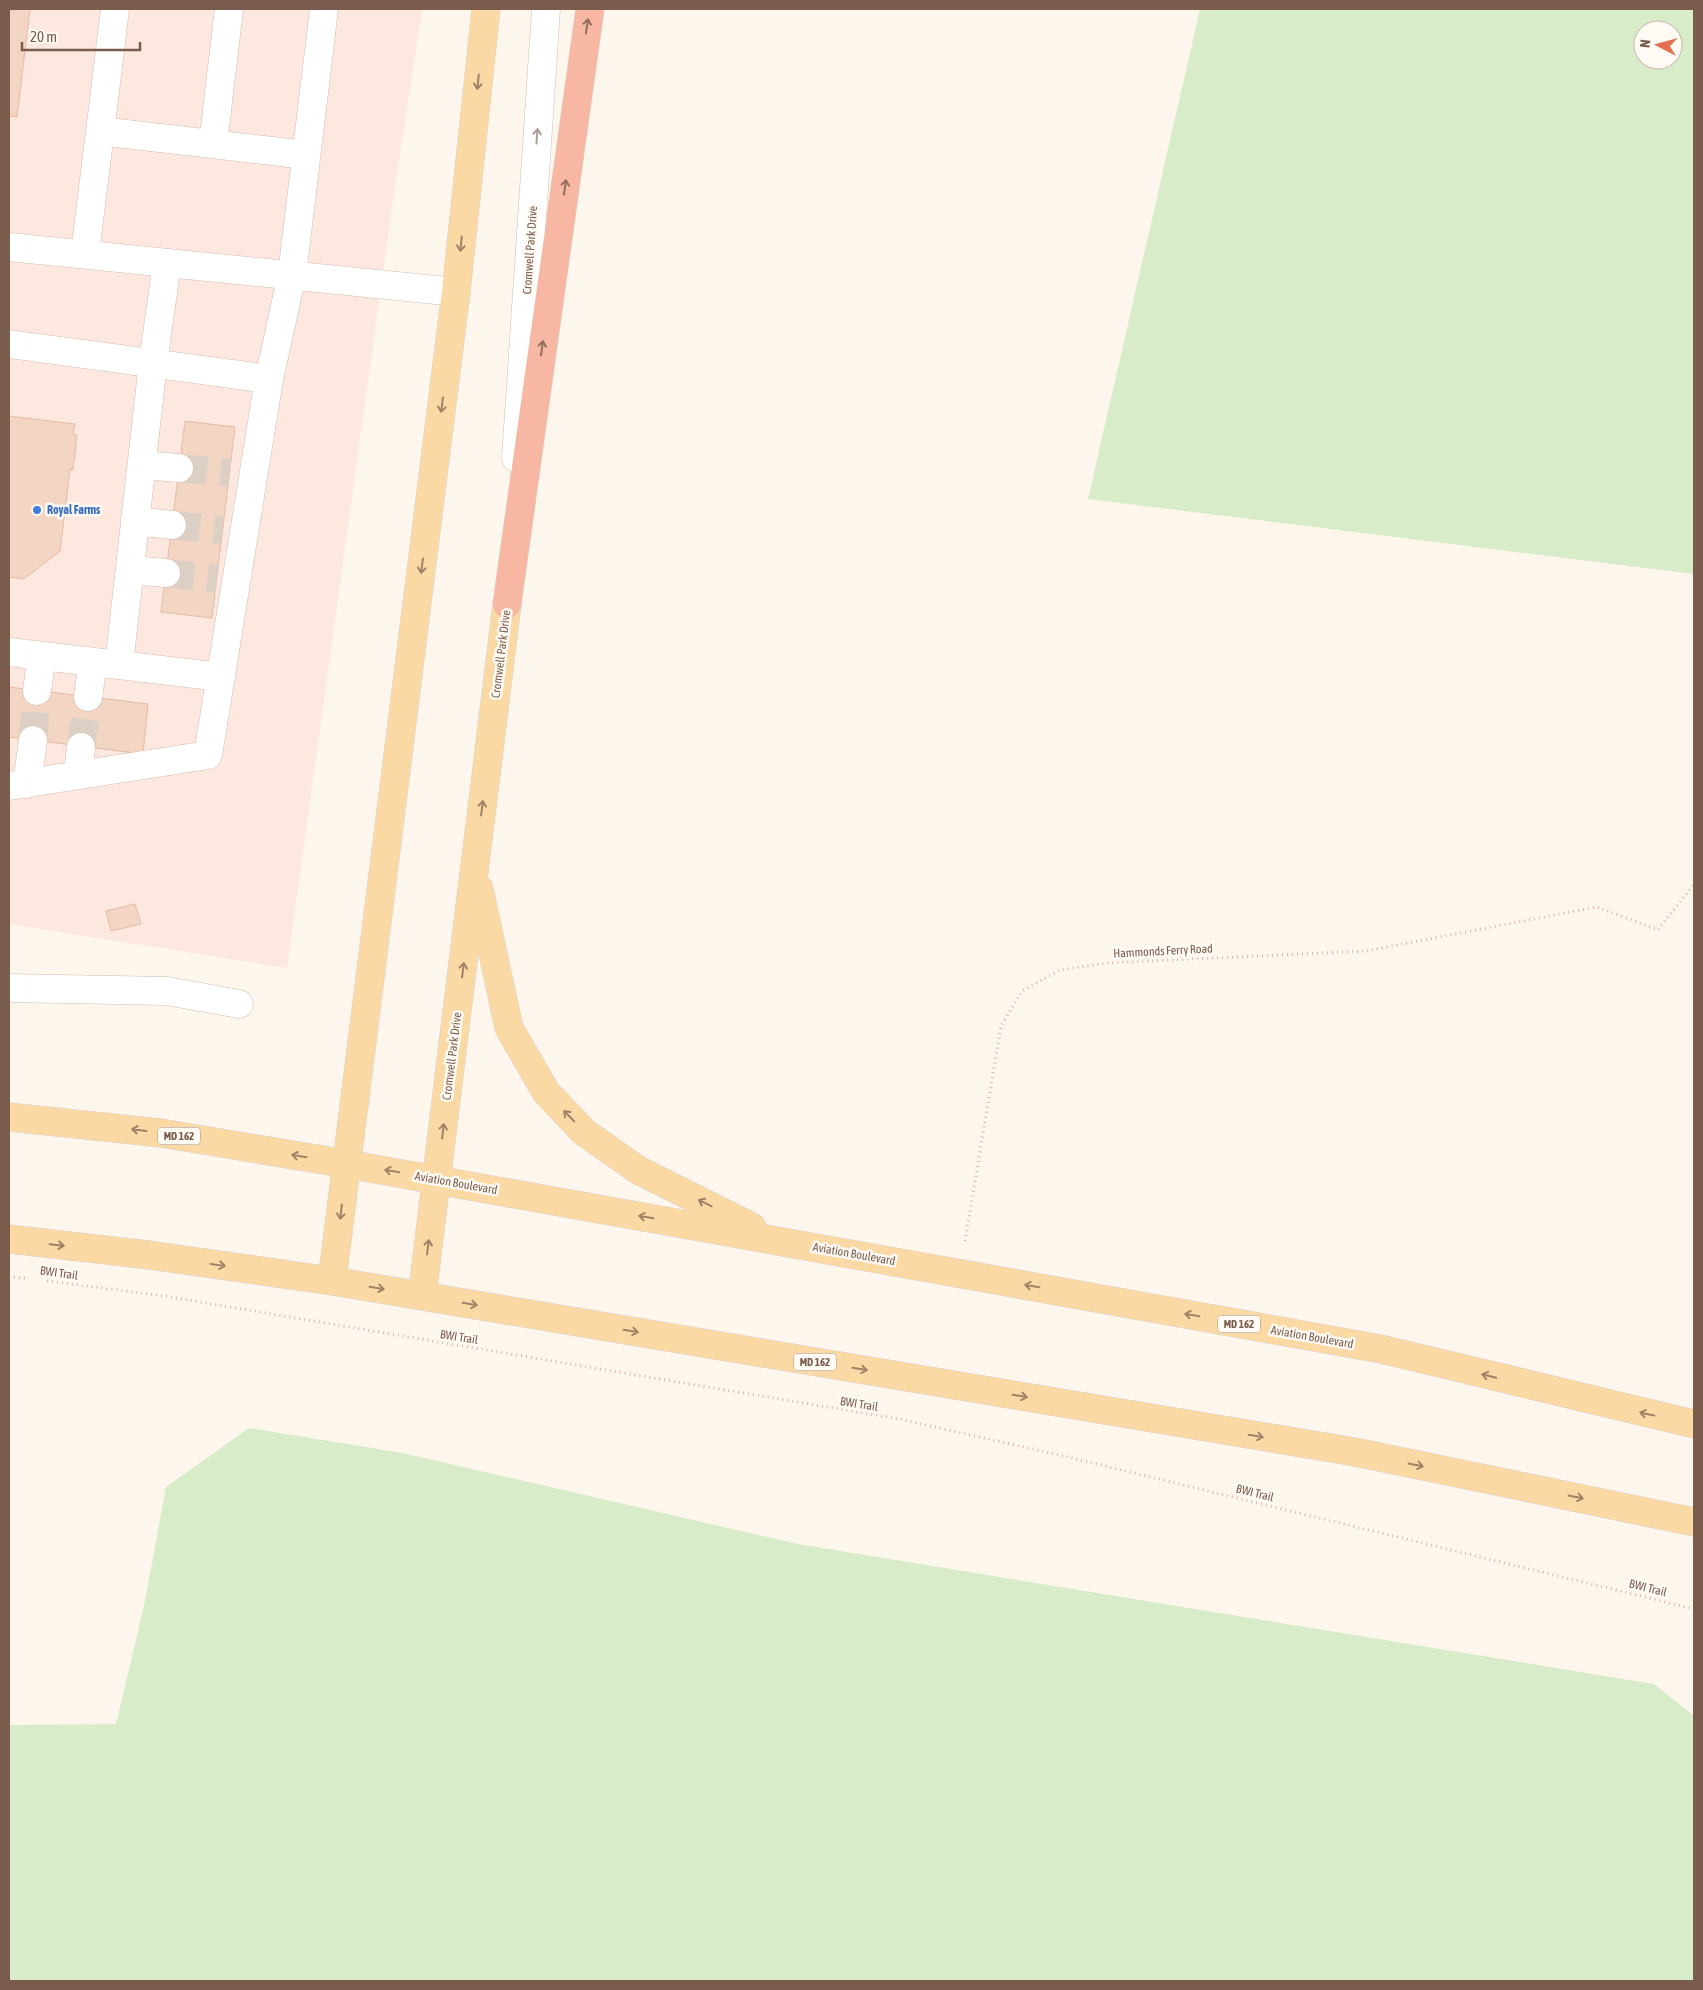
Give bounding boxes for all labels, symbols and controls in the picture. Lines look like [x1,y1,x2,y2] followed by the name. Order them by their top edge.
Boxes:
[583,18,593,34] one-way arrow
[22,20,140,52] scale bar
[1633,20,1683,70] north arrow
[30,28,57,45] text: 20 m
[1637,39,1653,49] text: N
[473,74,483,90] one-way arrow
[533,129,542,145] one-way arrow
[560,179,570,195] one-way arrow
[520,205,540,295] street label: Cromwell Park Drive
[456,236,466,252] one-way arrow
[538,340,548,356] one-way arrow
[437,397,447,413] one-way arrow
[47,503,101,517] place label: Royal Farms
[31,504,43,516] marker: Royal Farms
[416,558,426,574] one-way arrow
[489,609,513,699] street label: Cromwell Park Drive
[477,801,487,817] one-way arrow
[1113,941,1213,961] street label: Hammonds Ferry Road
[458,962,468,978] one-way arrow
[440,1011,464,1101] street label: Cromwell Park Drive
[563,1110,575,1123] one-way arrow
[438,1123,448,1139] one-way arrow
[131,1125,147,1135] one-way arrow
[158,1128,200,1144] road number: MD 162
[291,1150,307,1160] one-way arrow
[384,1166,400,1176] one-way arrow
[414,1169,498,1197] street label: Aviation Boulevard
[698,1198,713,1207] one-way arrow
[336,1204,346,1220] one-way arrow
[638,1211,654,1221] one-way arrow
[49,1240,65,1250] one-way arrow
[423,1240,433,1256] one-way arrow
[812,1240,896,1268] street label: Aviation Boulevard
[210,1260,226,1270] one-way arrow
[39,1263,80,1283] street label: BWI Trail
[1025,1281,1041,1291] one-way arrow
[369,1284,385,1294] one-way arrow
[462,1299,478,1309] one-way arrow
[1185,1310,1201,1320] one-way arrow
[1218,1316,1260,1332] road number: MD 162
[1270,1323,1354,1351] street label: Aviation Boulevard
[622,1326,638,1336] one-way arrow
[439,1327,480,1347] street label: BWI Trail
[794,1354,836,1370] road number: MD 162
[851,1365,867,1375] one-way arrow
[1481,1371,1497,1380] one-way arrow
[1012,1392,1028,1402] one-way arrow
[839,1394,880,1414] street label: BWI Trail
[1639,1409,1655,1418] one-way arrow
[1248,1431,1264,1441] one-way arrow
[1408,1460,1424,1470] one-way arrow
[1235,1482,1276,1505] street label: BWI Trail
[1567,1493,1583,1502] one-way arrow
[1628,1577,1669,1600] street label: BWI Trail

